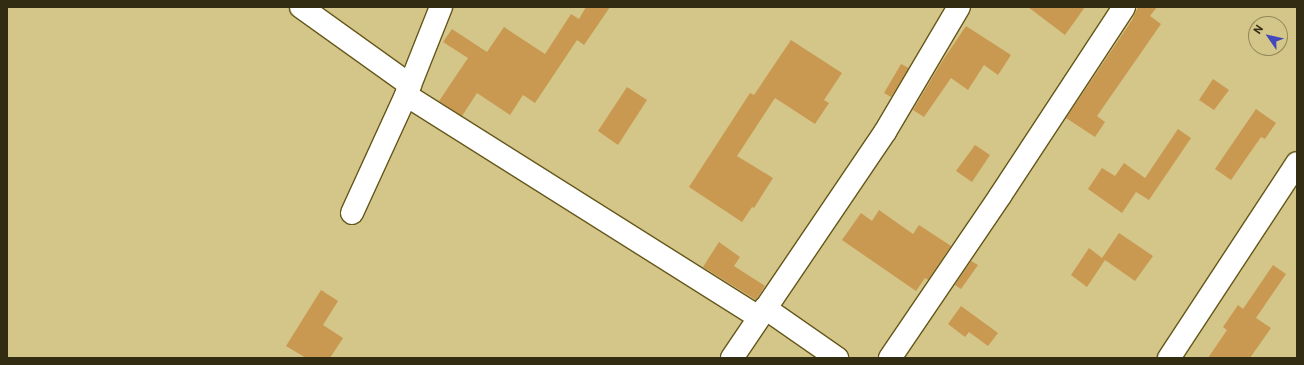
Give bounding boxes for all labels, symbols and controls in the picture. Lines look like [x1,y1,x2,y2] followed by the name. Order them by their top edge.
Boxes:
[1248,16,1288,56] north arrow
[1251,23,1266,36] text: N

